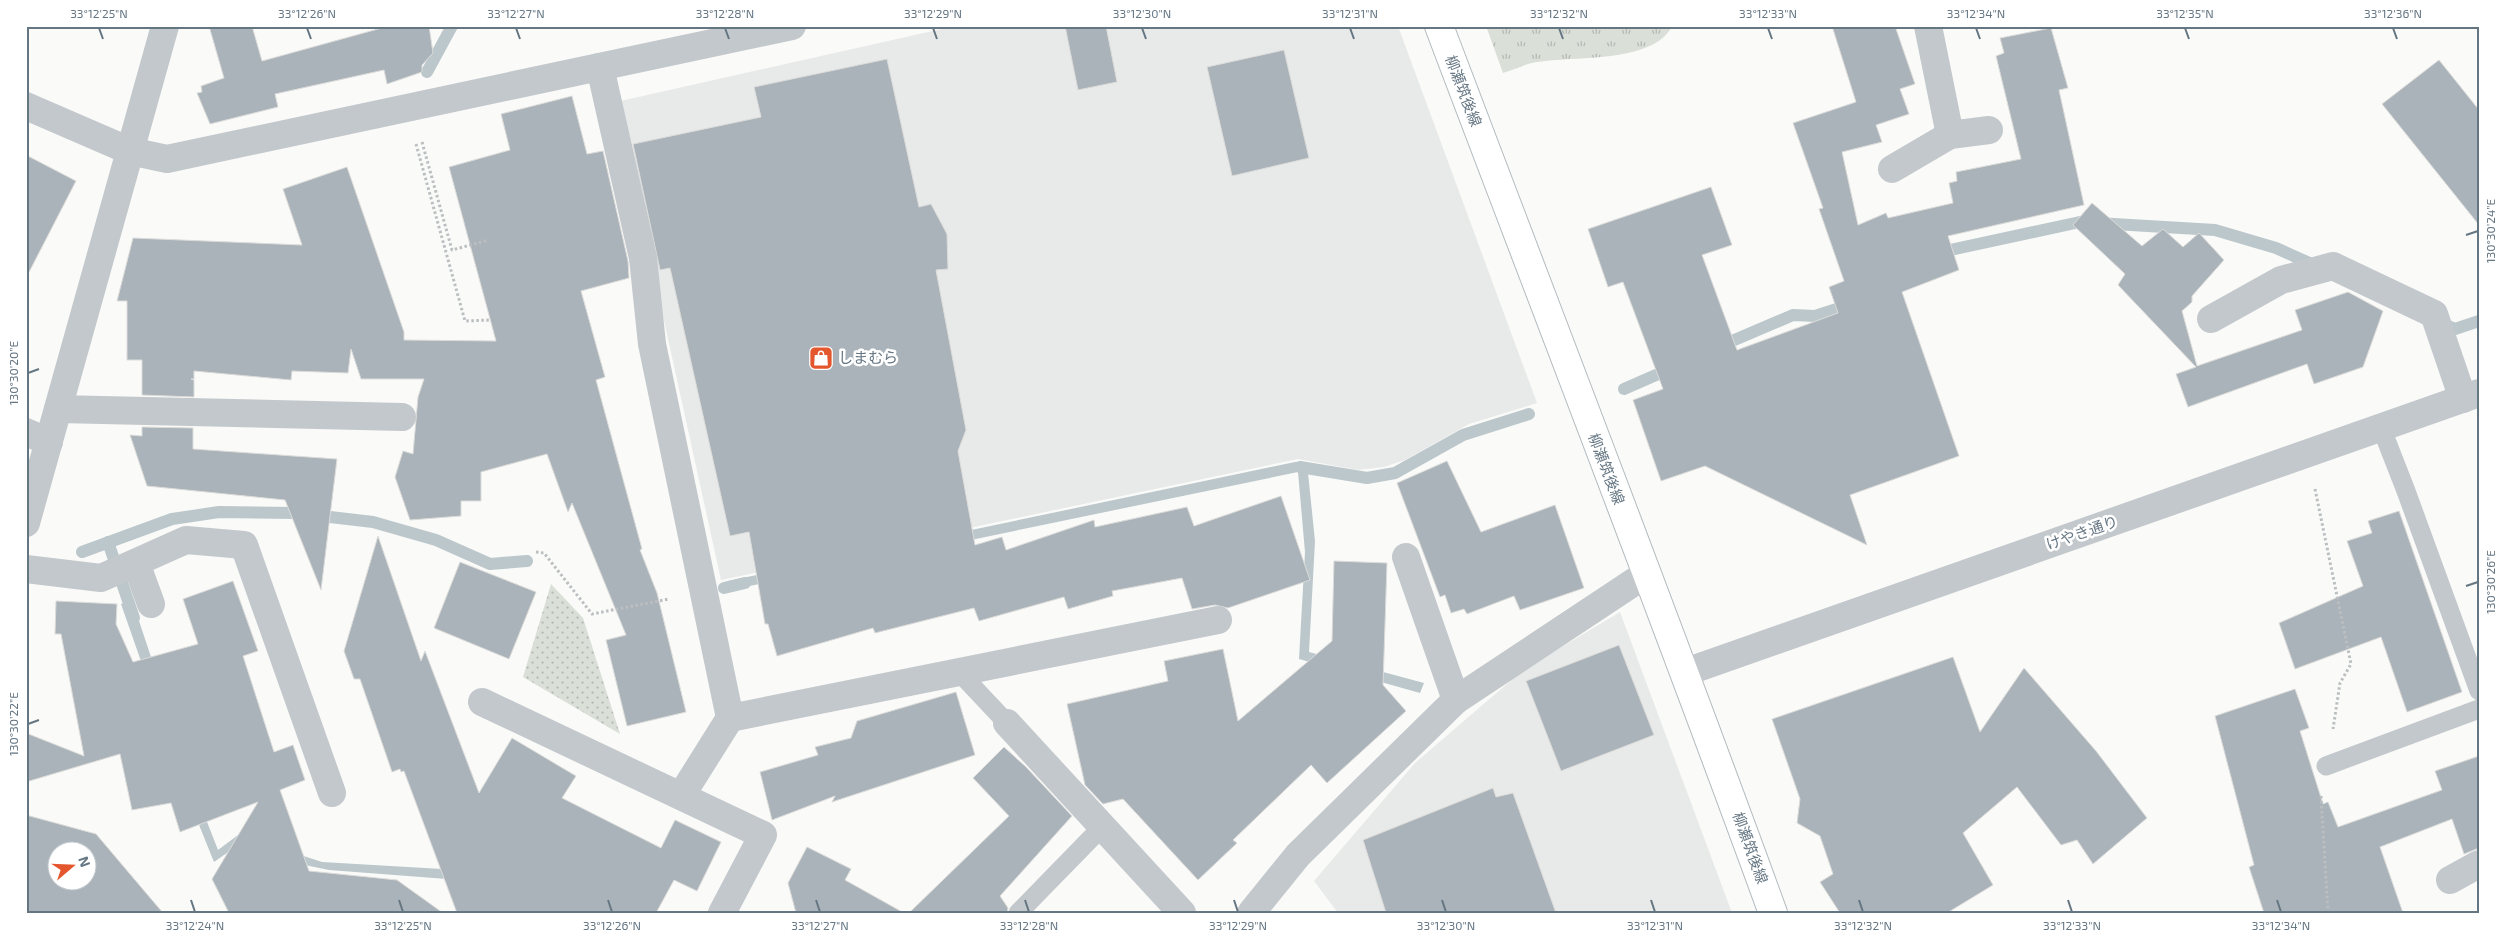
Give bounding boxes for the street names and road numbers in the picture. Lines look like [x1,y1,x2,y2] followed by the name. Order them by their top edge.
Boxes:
[1442,52,1486,129] street label: 柳瀬筑後線
[1585,430,1629,507] street label: 柳瀬筑後線
[2043,511,2120,553] street label: けやき通り
[1730,809,1772,886] street label: 柳瀬筑後線

